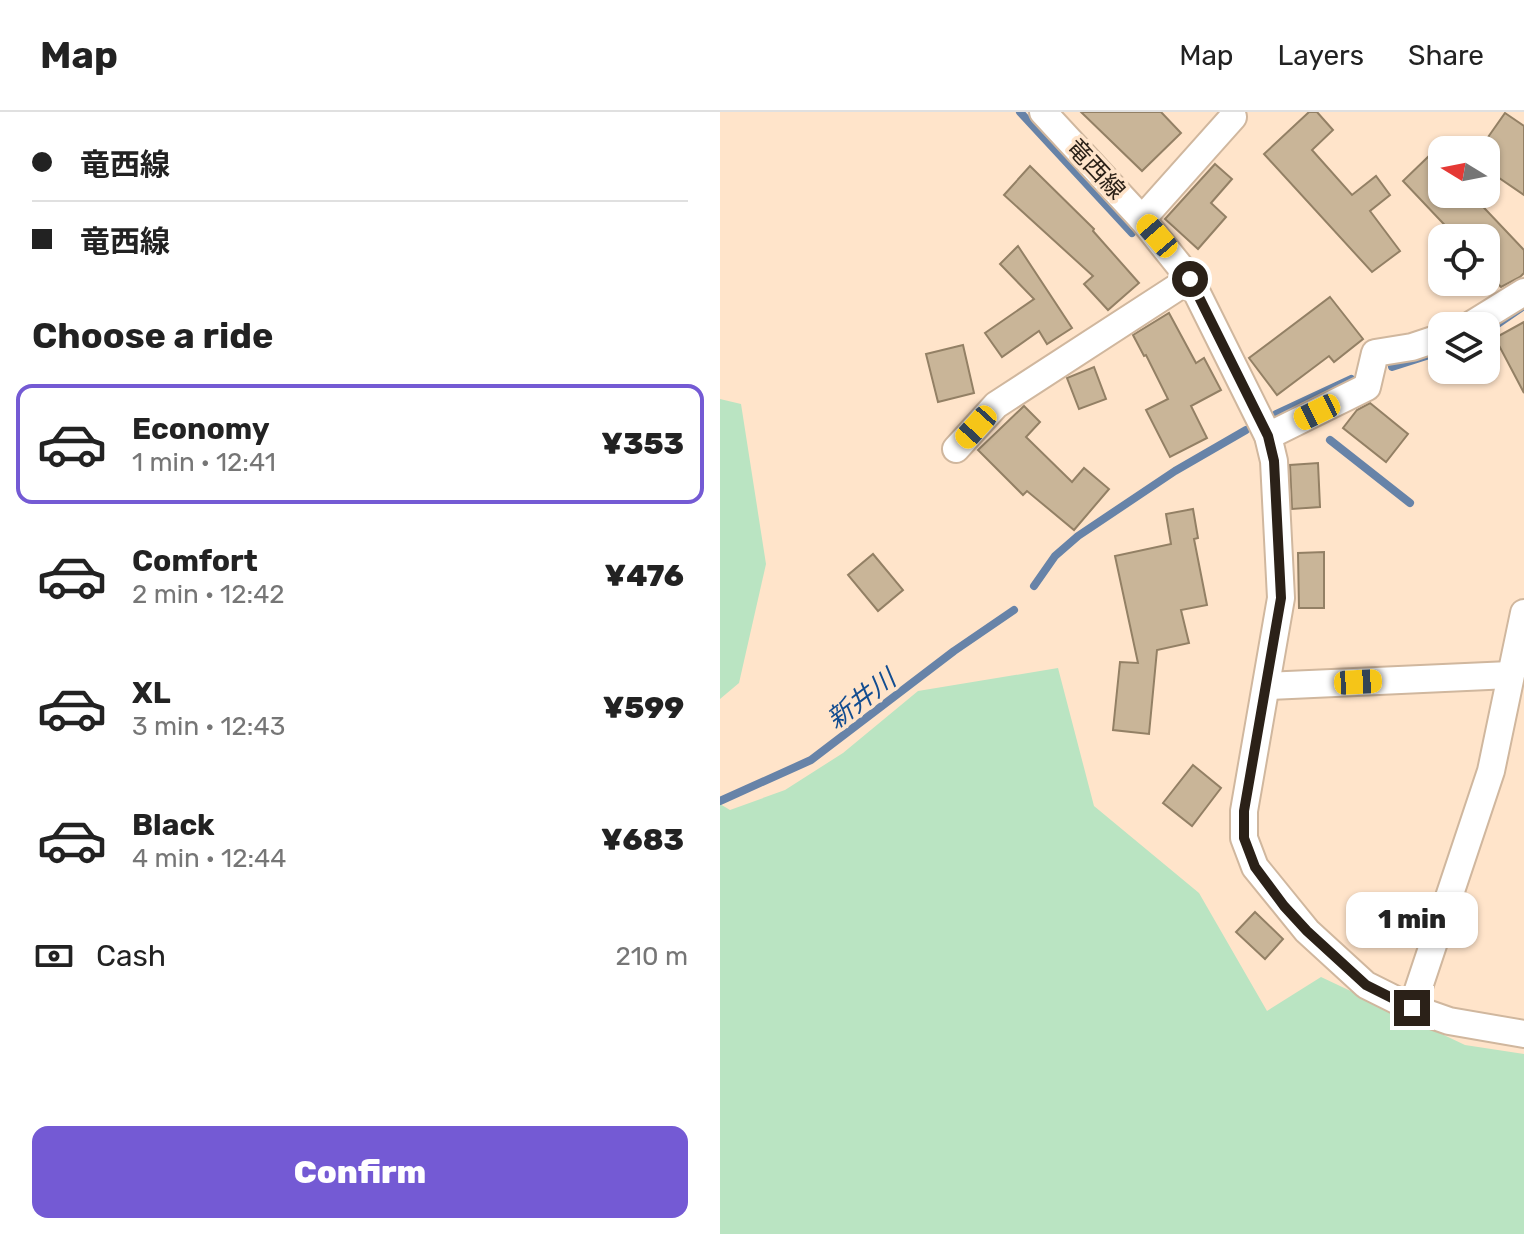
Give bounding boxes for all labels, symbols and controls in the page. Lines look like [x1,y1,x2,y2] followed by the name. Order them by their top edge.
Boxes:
[40,32,118,78] text: Map
[1179,39,1234,72] text: Map
[1278,39,1364,72] text: Layers
[1408,39,1484,72] text: Share
[1061,133,1131,205] street label: 竜西線
[1428,136,1500,208] north arrow
[1428,136,1500,384] map controls
[80,147,170,183] text: 竜西線
[1132,210,1182,262] car
[80,224,170,260] text: 竜西線
[1428,224,1500,296] button: locate
[1172,261,1208,297] route start
[1428,312,1500,384] button: layers
[32,314,273,357] text: Choose a ride
[1290,391,1344,433] car
[951,401,1001,453] car
[36,408,108,480] icon: car
[132,411,270,447] text: Economy
[601,426,684,462] text: ¥353
[132,447,276,478] text: 1 min · 12:41
[36,540,108,612] icon: car
[132,543,258,579] text: Comfort
[605,558,684,594] text: ¥476
[132,579,285,610] text: 2 min · 12:42
[821,662,904,735] water label: 新井川
[1333,669,1383,695] car
[36,672,108,744] icon: car
[132,675,171,711] text: XL
[603,690,684,726] text: ¥599
[132,711,285,742] text: 3 min · 12:43
[36,804,108,876] icon: car
[132,807,215,843] text: Black
[601,822,684,858] text: ¥683
[132,843,286,874] text: 4 min · 12:44
[1346,892,1478,948] callout: 1 min
[1378,904,1446,935] text: 1 min
[32,934,76,978] icon: cash
[96,938,166,974] text: Cash
[616,941,688,972] text: 210 m
[1394,990,1430,1026] route end
[32,1126,688,1218] button: Confirm

